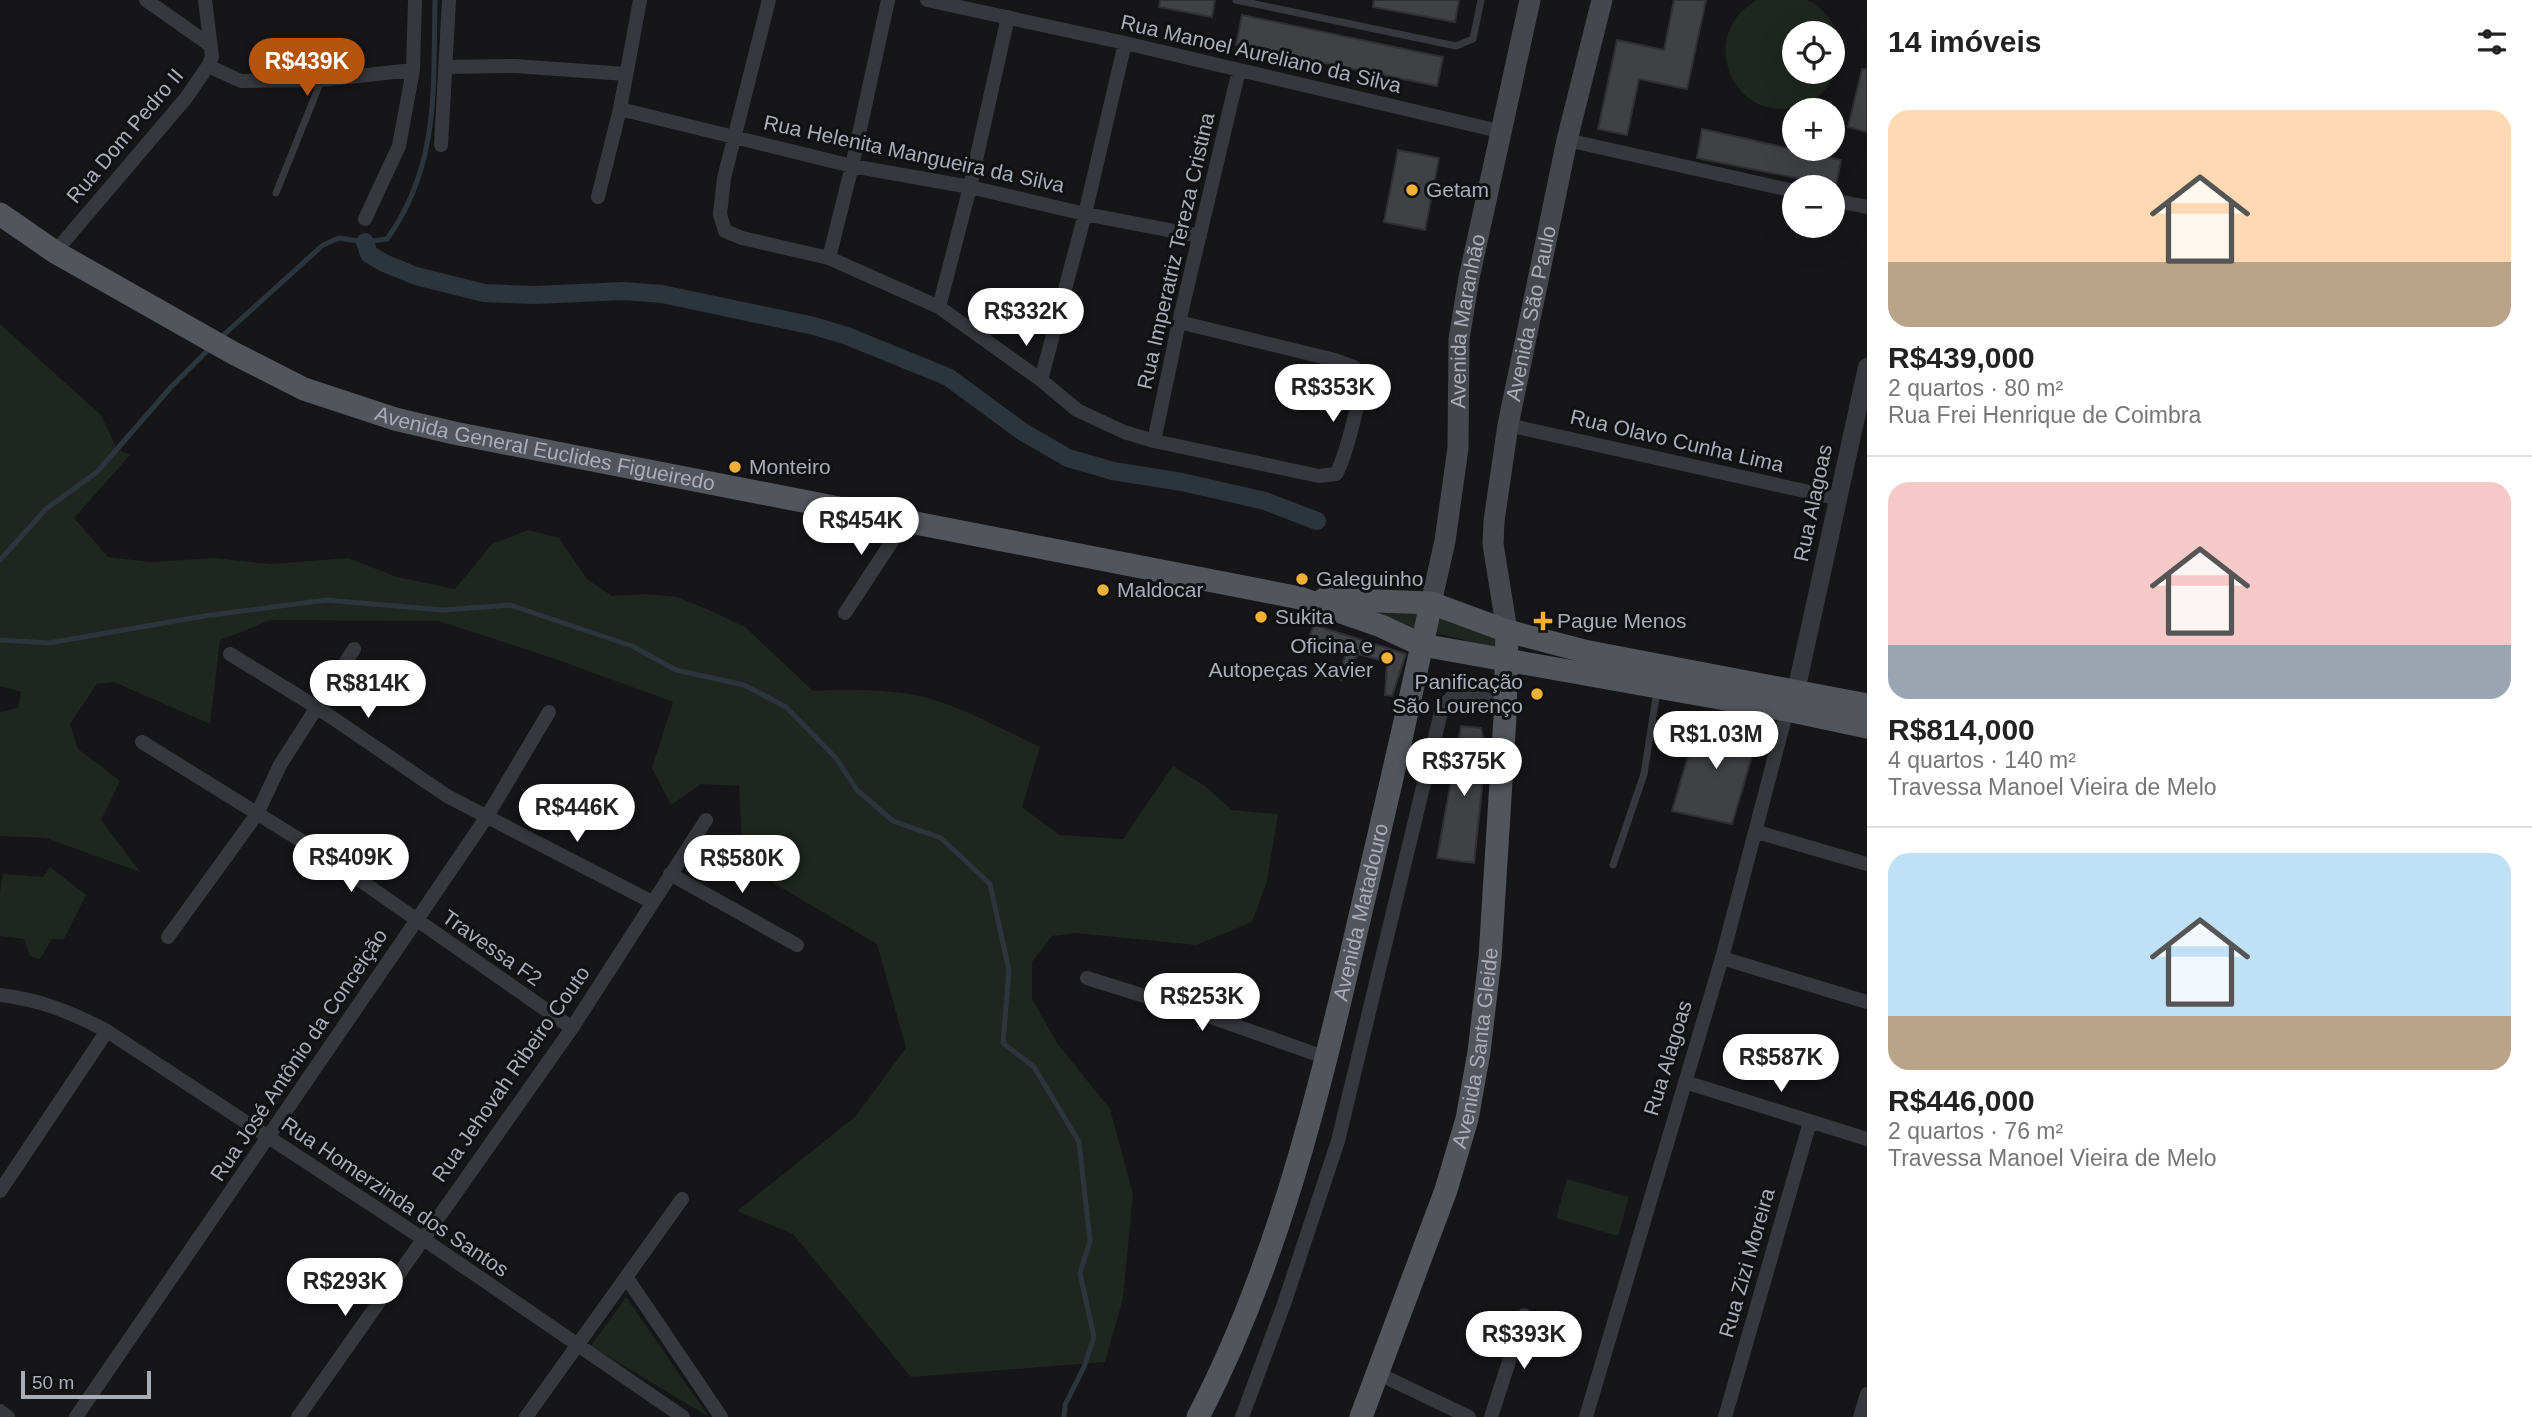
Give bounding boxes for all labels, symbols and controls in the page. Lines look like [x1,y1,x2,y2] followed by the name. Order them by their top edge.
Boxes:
[1119,10,1404,97] street label: Rua Manoel Aureliano da Silva
[1782,21,1845,238] map controls
[1782,21,1845,84] button: locate
[2473,23,2511,61] icon: filters
[1888,25,2041,58] text: 14 imóveis
[250,38,364,98] pin: R$439K
[265,48,349,74] text: R$439K
[62,64,187,207] street label: Rua Dom Pedro II
[1782,98,1845,161] button: +
[762,110,1067,197] street label: Rua Helenita Mangueira da Silva
[1132,110,1219,391] street label: Rua Imperatriz Tereza Cristina
[2137,156,2263,282] icon: home
[1782,175,1845,238] button: −
[1426,178,1489,201] place label: Getam
[1404,182,1420,198] marker: Getam
[1501,224,1560,403] street label: Avenida São Paulo
[1446,232,1489,409] street label: Avenida Maranhão
[969,288,1083,348] pin: R$332K
[984,298,1068,324] text: R$332K
[1888,341,2035,374] text: R$439,000
[1276,364,1390,424] pin: R$353K
[1291,374,1375,400] text: R$353K
[1888,375,2063,401] text: 2 quartos · 80 m²
[372,401,717,495] street label: Avenida General Euclides Figueiredo
[1888,402,2201,428] text: Rua Frei Henrique de Coimbra
[1568,405,1786,476] street label: Rua Olavo Cunha Lima
[1789,442,1836,564] street label: Rua Alagoas
[749,455,831,478] place label: Monteiro
[727,459,743,475] marker: Monteiro
[804,498,918,557] pin: R$454K
[819,507,903,533] text: R$454K
[2137,528,2263,654] icon: home
[1316,567,1423,590] place label: Galeguinho
[1294,571,1310,587] marker: Galeguinho
[1117,578,1203,601] place label: Maldocar
[1095,582,1111,598] marker: Maldocar
[1275,605,1334,628] place label: Sukita
[1253,609,1269,625] marker: Sukita
[1557,609,1687,632] place label: Pague Menos
[1535,613,1551,629] marker: Pague Menos
[1208,634,1373,681] place label: Oficina e Autopeças Xavier
[1379,650,1395,666] marker: Oficina e Autopeças Xavier
[311,660,425,720] pin: R$814K
[326,670,410,696] text: R$814K
[1392,670,1523,717] place label: Panificação São Lourenço
[1529,686,1545,702] marker: Panificação São Lourenço
[1651,712,1781,771] pin: R$1.03M
[1888,713,2035,746] text: R$814,000
[1669,721,1763,747] text: R$1.03M
[1407,738,1521,798] pin: R$375K
[1888,747,2076,773] text: 4 quartos · 140 m²
[1422,748,1506,774] text: R$375K
[1888,774,2217,800] text: Travessa Manoel Vieira de Melo
[520,784,634,844] pin: R$446K
[535,794,619,820] text: R$446K
[1328,821,1392,1003] street label: Avenida Matadouro
[294,834,408,894] pin: R$409K
[685,836,799,895] pin: R$580K
[309,844,393,870] text: R$409K
[700,845,784,871] text: R$580K
[2137,899,2263,1025] icon: home
[438,905,546,990] street label: Travessa F2
[205,924,392,1185] street label: Rua José Antônio da Conceição
[1447,947,1502,1151] street label: Avenida Santa Gleide
[427,961,594,1186] street label: Rua Jehovah Ribeiro Couto
[1145,974,1259,1033] pin: R$253K
[1160,983,1244,1009] text: R$253K
[1639,998,1696,1118] street label: Rua Alagoas
[1724,1034,1838,1094] pin: R$587K
[1739,1044,1823,1070] text: R$587K
[1888,1084,2035,1117] text: R$446,000
[278,1112,513,1281] street label: Rua Homerzinda dos Santos
[1888,1118,2063,1144] text: 2 quartos · 76 m²
[1888,1145,2217,1171] text: Travessa Manoel Vieira de Melo
[1714,1185,1779,1340] street label: Rua Zizi Moreira
[288,1258,402,1318] pin: R$293K
[303,1268,387,1294] text: R$293K
[1467,1312,1581,1371] pin: R$393K
[1482,1321,1566,1347] text: R$393K
[21,1368,150,1400] scale bar
[32,1372,74,1393] text: 50 m

